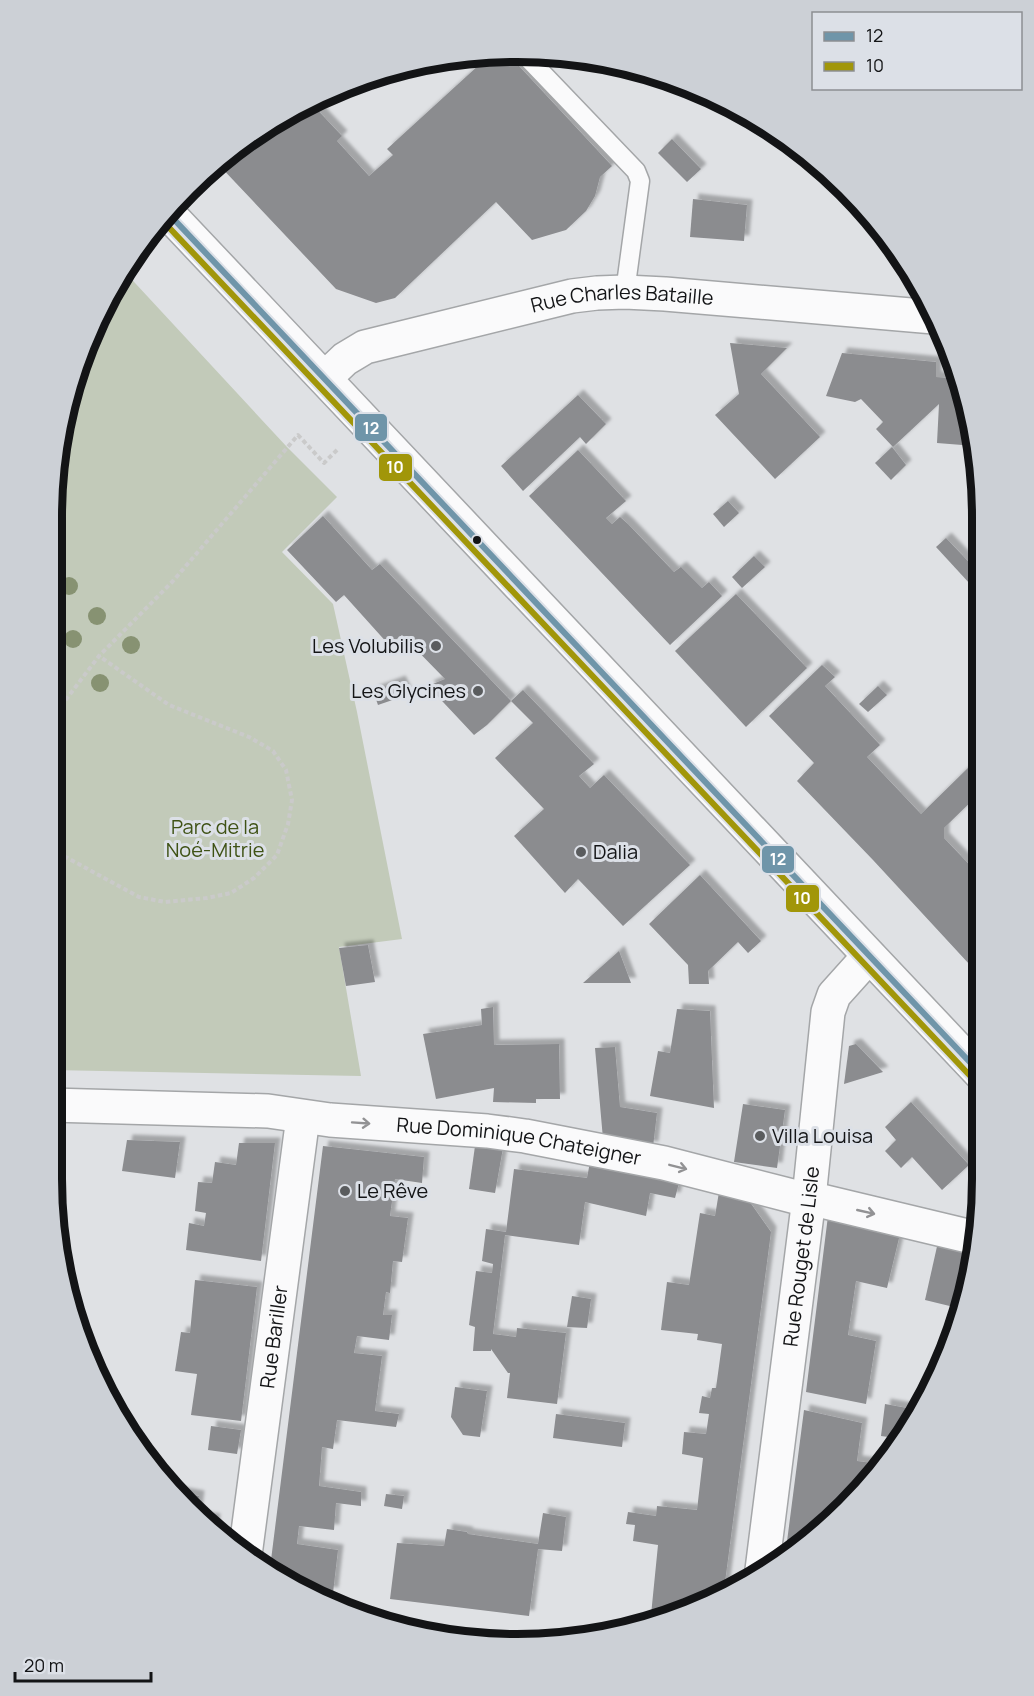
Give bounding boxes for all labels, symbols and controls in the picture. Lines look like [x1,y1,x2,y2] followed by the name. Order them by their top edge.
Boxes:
[812,12,1022,90] legend
[866,23,883,47] text: 12
[866,53,884,77] text: 10
[528,278,715,319] street label: Rue Charles Bataille
[354,413,388,442] line badge: 12
[363,417,379,439] text: 12
[378,453,413,482] line badge: 10
[386,456,404,478] text: 10
[471,534,483,546] unlabelled marker
[312,632,424,659] place label: Les Volubilis
[429,639,443,653] marker: Les Volubilis
[351,677,466,704] place label: Les Glycines
[471,684,485,698] marker: Les Glycines
[166,813,264,863] park label: Parc de la Noé-Mitrie
[593,838,638,865] place label: Dalia
[574,845,588,859] marker: Dalia
[761,845,795,874] line badge: 12
[770,848,786,870] text: 12
[785,884,820,913] line badge: 10
[793,887,811,909] text: 10
[396,1111,644,1171] street label: Rue Dominique Chateigner
[351,1117,371,1128] one-way arrow
[772,1122,873,1149] place label: Villa Louisa
[753,1129,767,1143] marker: Villa Louisa
[669,1161,688,1173] one-way arrow
[776,1165,825,1348] street label: Rue Rouget de Lisle
[357,1177,428,1204] place label: Le Rêve
[338,1184,352,1198] marker: Le Rêve
[856,1206,875,1218] one-way arrow
[253,1284,294,1390] street label: Rue Bariller
[15,1645,152,1683] scale bar
[24,1653,64,1677] text: 20 m

